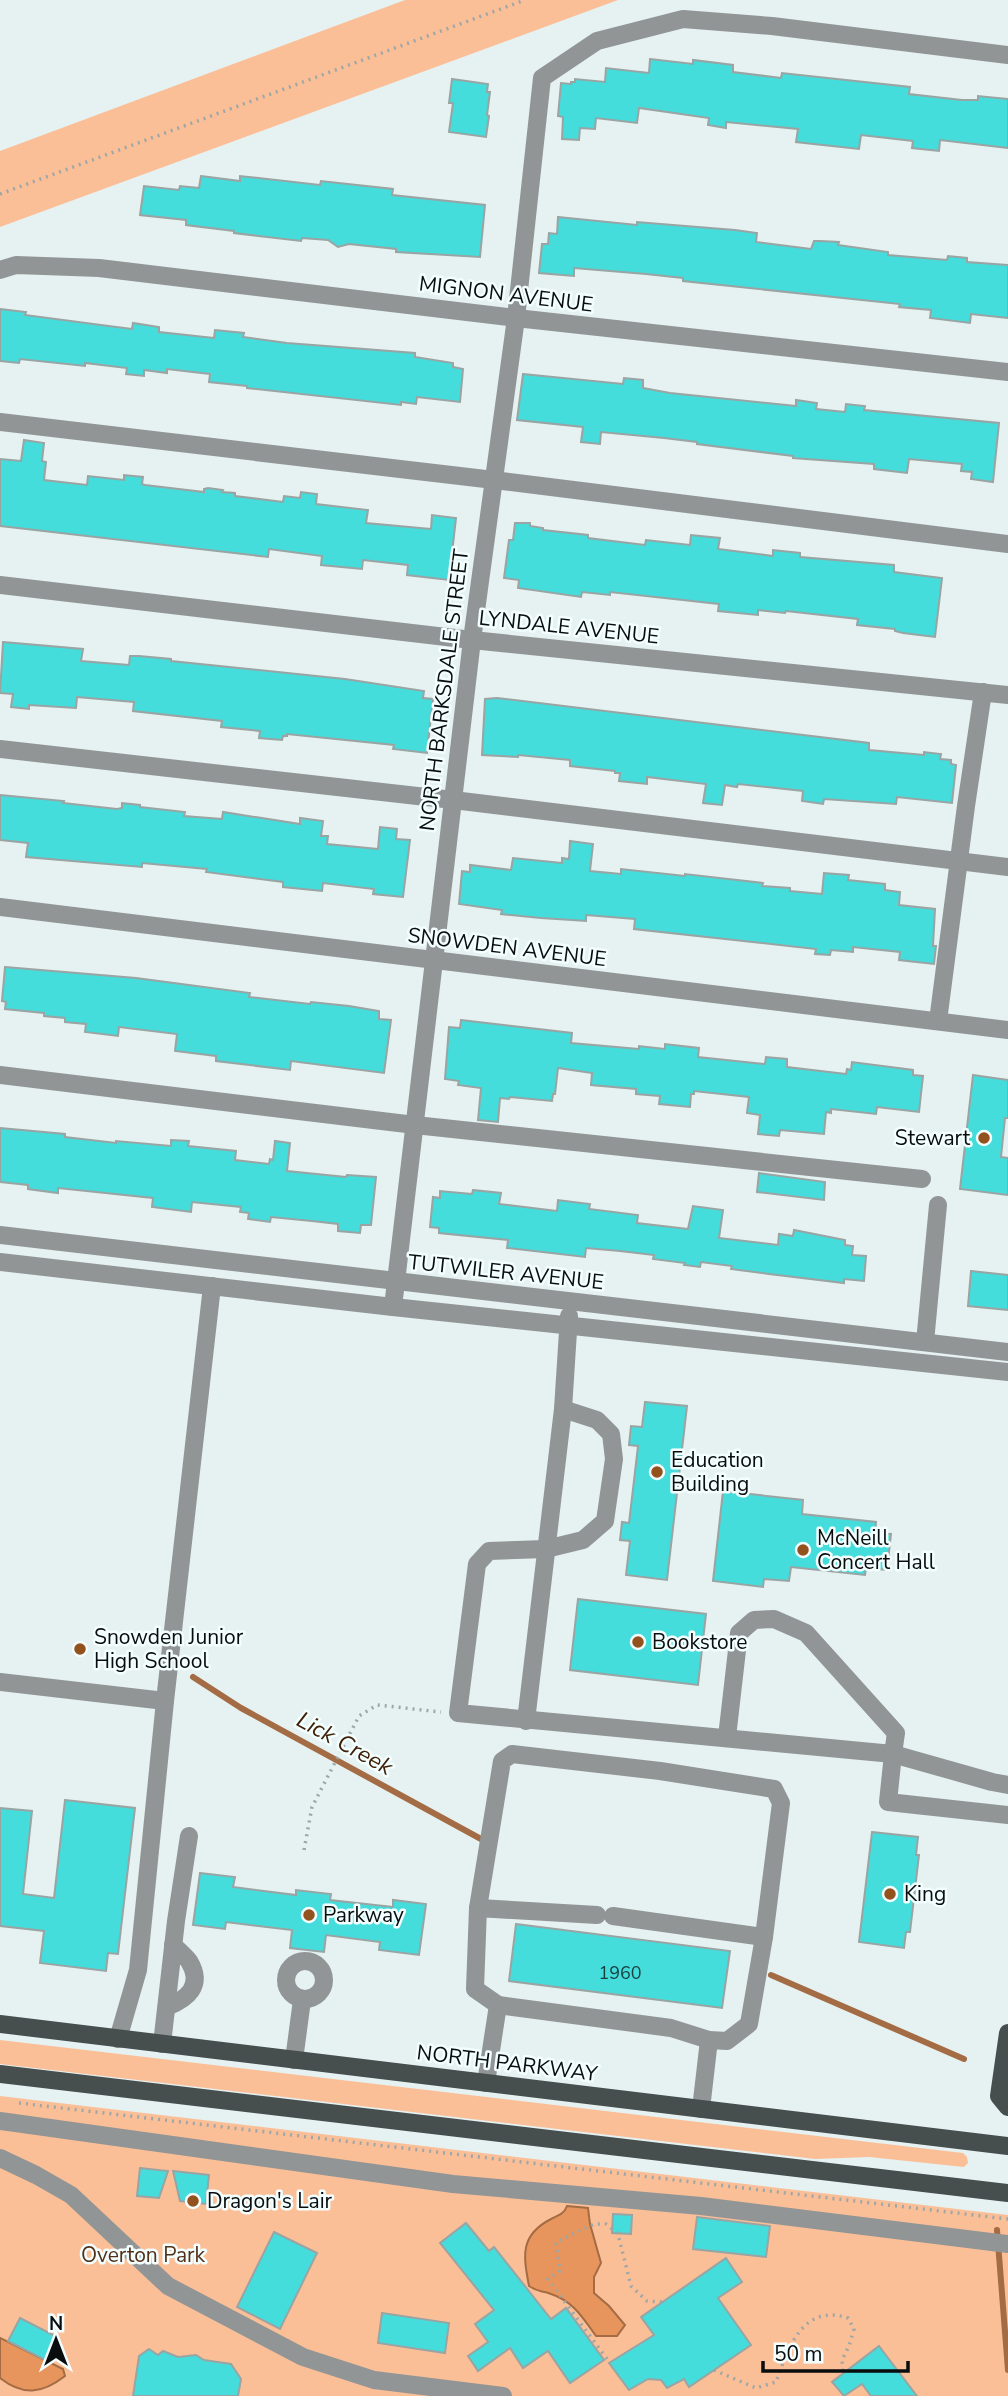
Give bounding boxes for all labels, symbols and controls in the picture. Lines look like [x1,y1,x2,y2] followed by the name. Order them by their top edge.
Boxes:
[417,269,595,319] street label: MIGNON AVENUE
[413,547,475,833] street label: NORTH BARKSDALE STREET
[478,604,660,650] street label: LYNDALE AVENUE
[406,921,608,973] street label: SNOWDEN AVENUE
[895,1124,971,1152] place label: Stewart
[976,1130,992,1146] marker: Stewart
[407,1248,605,1296] street label: TUTWILER AVENUE
[671,1446,764,1498] place label: Education Building
[649,1464,665,1480] marker: Education Building
[817,1524,936,1576] place label: McNeill Concert Hall
[795,1542,811,1558] marker: McNeill Concert Hall
[94,1623,244,1675] place label: Snowden Junior High School
[652,1628,747,1656] place label: Bookstore
[630,1634,646,1650] marker: Bookstore
[72,1641,88,1657] marker: Snowden Junior High School
[291,1704,399,1783] water label: Lick Creek
[904,1880,946,1908] place label: King
[882,1886,898,1902] marker: King
[323,1901,404,1929] place label: Parkway
[301,1907,317,1923] marker: Parkway
[598,1961,642,1985] house number: 1960
[415,2038,599,2088] street label: NORTH PARKWAY
[207,2187,333,2215] place label: Dragon's Lair
[185,2193,201,2209] marker: Dragon's Lair
[81,2241,206,2269] park label: Overton Park
[21,2305,91,2375] north arrow
[49,2311,63,2337] text: N
[763,2330,908,2374] scale bar
[774,2340,823,2368] text: 50 m

